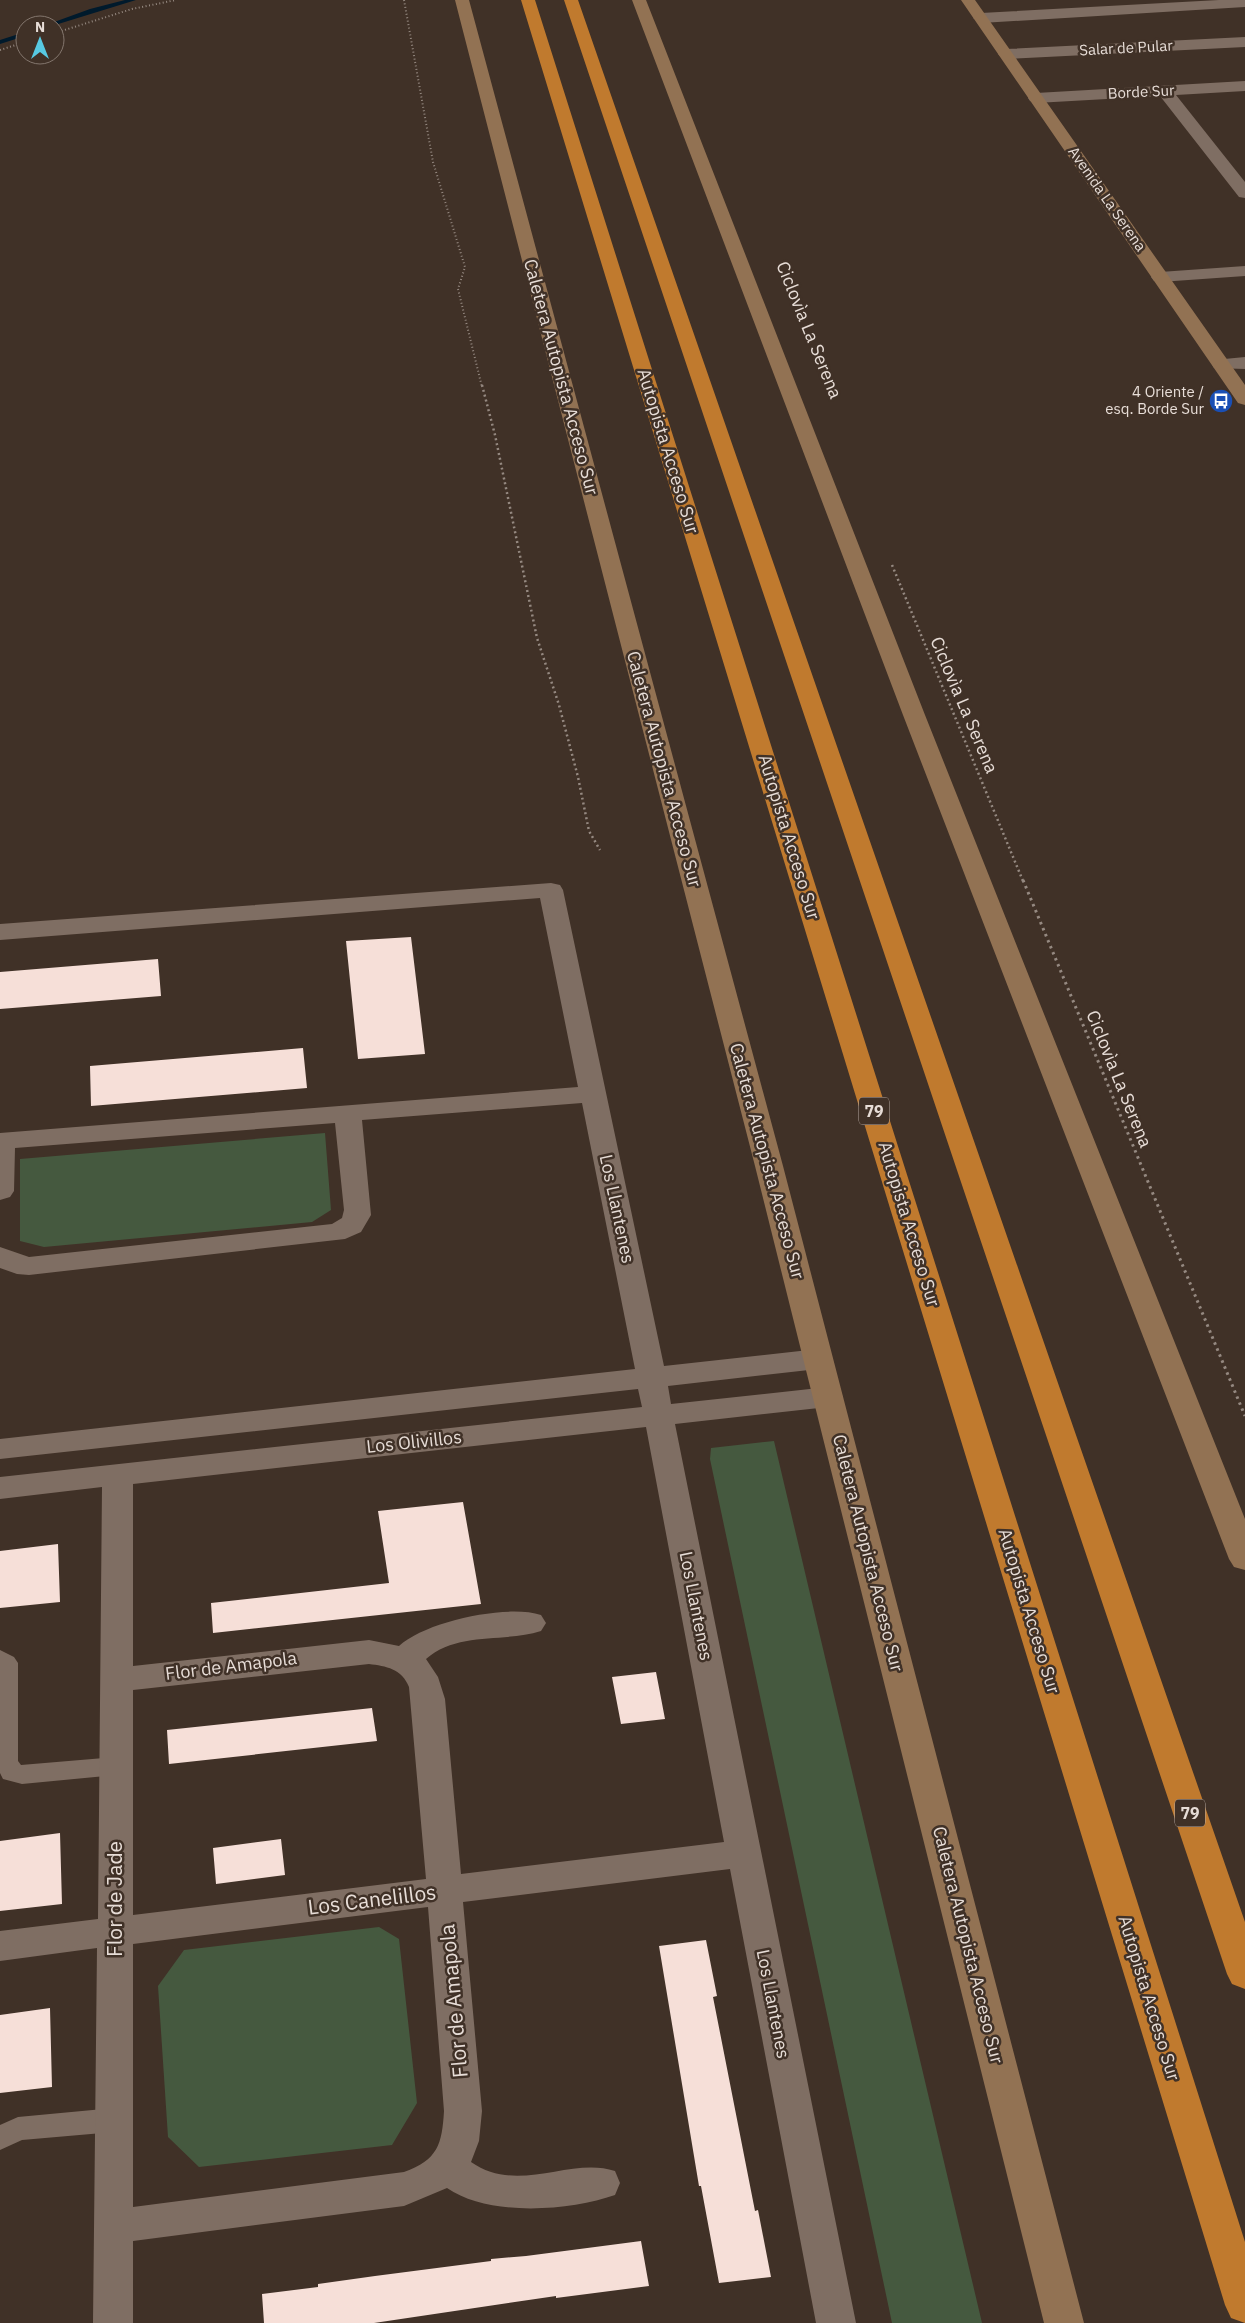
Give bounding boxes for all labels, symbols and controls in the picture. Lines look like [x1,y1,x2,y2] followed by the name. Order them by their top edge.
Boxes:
[15,15,65,65] north arrow
[35,18,45,36] text: N
[1079,36,1174,59] street label: Salar de Pular
[1107,80,1175,103] street label: Borde Sur
[1064,143,1151,255] street label: Avenida La Serena
[519,256,604,498] street label: Caletera Autopista Acceso Sur
[771,258,848,402] street label: Ciclovìa La Serena
[632,365,705,537] street label: Autopista Acceso Sur
[1105,382,1204,418] place label: 4 Oriente / esq. Borde Sur
[1208,388,1234,414] bus stop icon: 4 Oriente / esq. Borde Sur
[925,633,1004,777] street label: Ciclovìa La Serena
[622,648,707,890] street label: Caletera Autopista Acceso Sur
[753,751,826,923] street label: Autopista Acceso Sur
[1081,1007,1158,1151] street label: Ciclovìa La Serena
[725,1040,810,1282] street label: Caletera Autopista Acceso Sur
[859,1098,889,1124] road number: 79
[873,1138,946,1310] street label: Autopista Acceso Sur
[595,1152,640,1265] street label: Los Llantenes
[365,1425,463,1458] street label: Los Olivillos
[828,1432,909,1674] street label: Caletera Autopista Acceso Sur
[993,1525,1066,1697] street label: Autopista Acceso Sur
[675,1549,718,1662] street label: Los Llantenes
[164,1646,298,1685] street label: Flor de Amapola
[1175,1800,1205,1826] road number: 79
[928,1824,1009,2066] street label: Caletera Autopista Acceso Sur
[100,1841,128,1957] street label: Flor de Jade
[306,1877,438,1921] street label: Los Canelillos
[1113,1912,1186,2084] street label: Autopista Acceso Sur
[432,1923,474,2079] street label: Flor de Amapola
[752,1947,795,2060] street label: Los Llantenes

